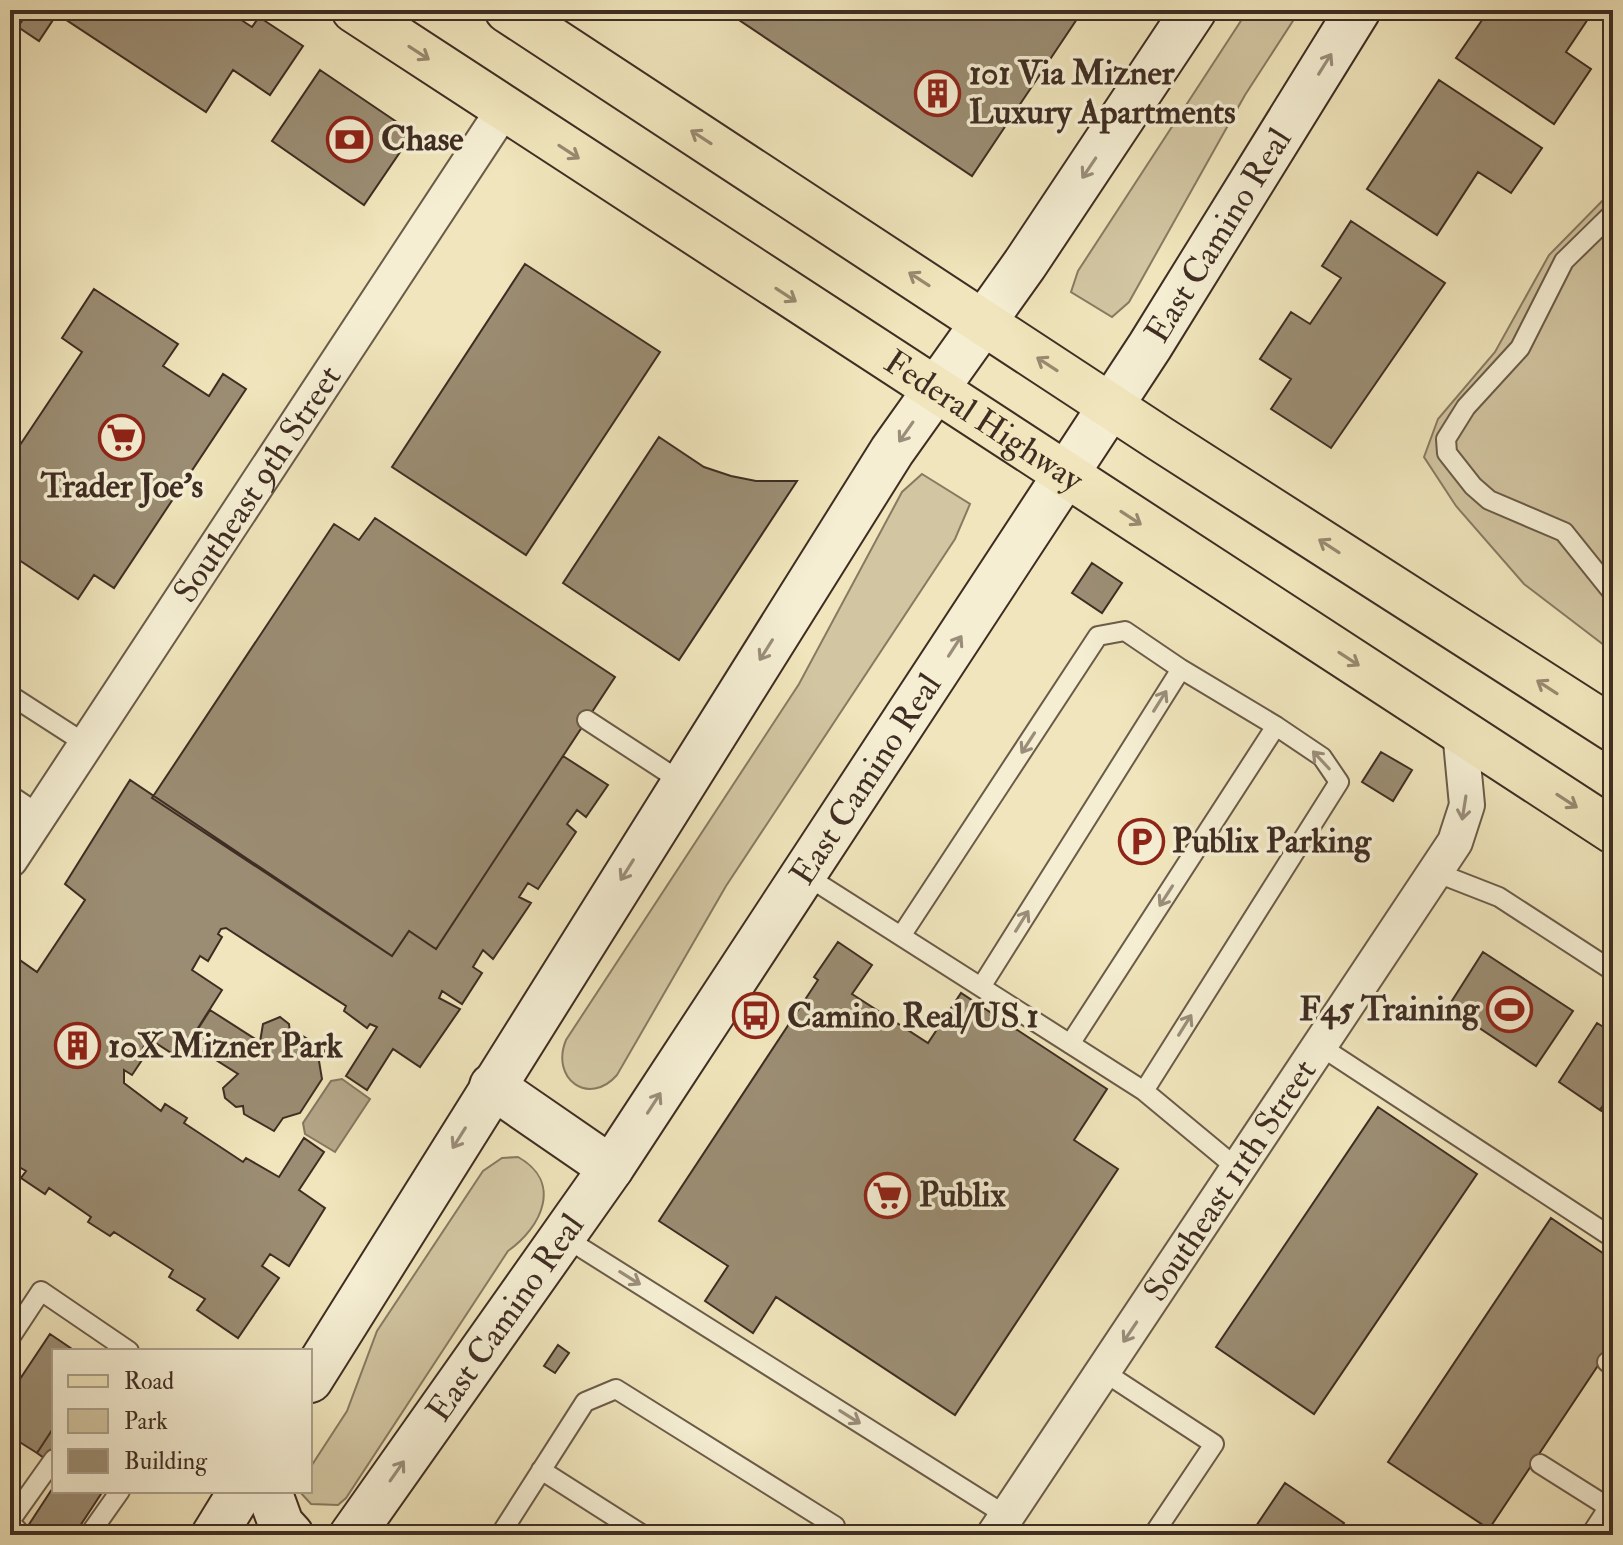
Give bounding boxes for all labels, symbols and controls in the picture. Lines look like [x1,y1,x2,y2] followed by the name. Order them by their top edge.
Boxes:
[407,45,430,61] one-way arrow
[969,52,1236,134] place label: 101 Via Mizner Luxury Apartments
[1317,53,1333,76] one-way arrow
[914,69,962,117] building icon: 101 Via Mizner Luxury Apartments
[326,115,374,163] bank icon: Chase
[381,118,464,161] place label: Chase
[1136,120,1301,351] street label: East Camino Real
[690,128,713,144] one-way arrow
[558,143,580,160] one-way arrow
[1080,157,1097,179] one-way arrow
[908,271,930,287] one-way arrow
[775,286,797,303] one-way arrow
[876,340,1092,502] street label: Federal Highway
[1037,356,1059,372] one-way arrow
[164,357,351,611] street label: Southeast 9th Street
[98,414,146,462] supermarket icon: Trader Joe's
[898,420,914,442] one-way arrow
[40,465,204,508] place label: Trader Joe's
[1119,511,1142,527] one-way arrow
[1318,538,1340,555] one-way arrow
[947,635,963,657] one-way arrow
[757,639,774,661] one-way arrow
[1338,651,1360,668] one-way arrow
[781,665,951,893] street label: East Camino Real
[1537,678,1559,695] one-way arrow
[1153,690,1169,713] one-way arrow
[1020,731,1036,753] one-way arrow
[1312,750,1331,770] one-way arrow
[1556,793,1578,809] one-way arrow
[1456,795,1471,820] one-way arrow
[1117,817,1165,865] parking icon: Publix Parking
[1172,820,1372,863] place label: Publix Parking
[618,858,634,881] one-way arrow
[1157,884,1174,906] one-way arrow
[1015,910,1031,933] one-way arrow
[1486,985,1534,1033] sports icon: F45 Training
[1299,988,1480,1031] place label: F45 Training
[732,992,780,1040] bus stop icon: Camino Real/US 1
[787,995,1039,1038] place label: Camino Real/US 1
[1178,1014,1194,1037] one-way arrow
[53,1022,101,1070] building icon: 10X Mizner Park
[108,1025,343,1068] place label: 10X Mizner Park
[1134,1051,1326,1310] street label: Southeast 11th Street
[647,1092,663,1115] one-way arrow
[451,1126,467,1149] one-way arrow
[864,1171,912,1219] supermarket icon: Publix
[919,1174,1007,1217] place label: Publix
[417,1205,594,1430] street label: East Camino Real
[618,1271,641,1287] one-way arrow
[1121,1321,1138,1343] one-way arrow
[52,1349,312,1493] legend
[124,1366,174,1397] text: Road
[124,1406,168,1437] text: Park
[838,1409,861,1425] one-way arrow
[124,1446,208,1477] text: Building
[389,1461,405,1483] one-way arrow

